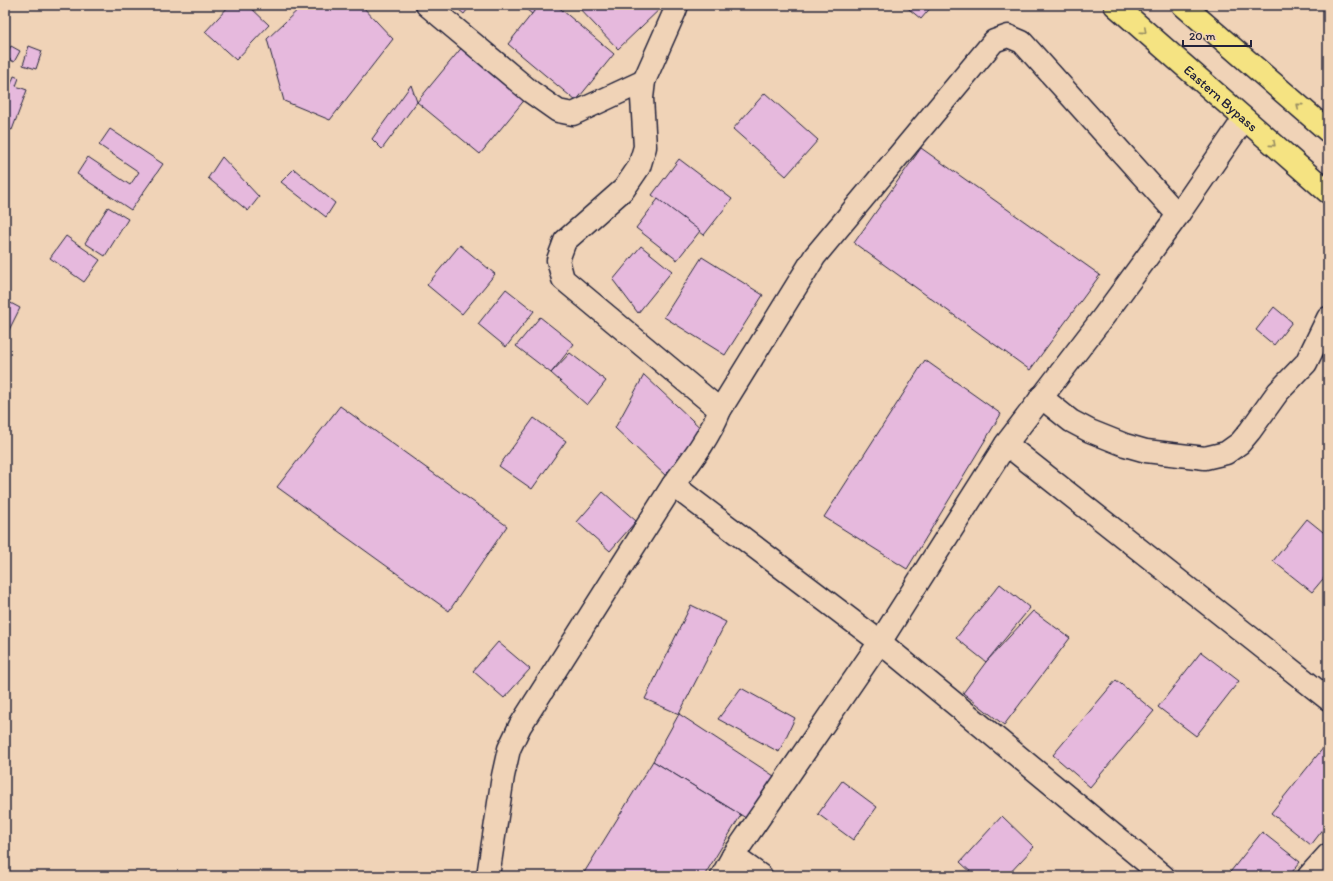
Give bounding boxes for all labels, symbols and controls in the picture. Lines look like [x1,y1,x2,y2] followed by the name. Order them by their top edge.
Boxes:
[1183,22,1251,48] scale bar
[1139,26,1147,33] one-way arrow
[1189,29,1216,43] text: 20 m
[1181,61,1261,135] street label: Eastern Bypass
[1296,103,1303,110] one-way arrow
[1269,140,1276,147] one-way arrow

